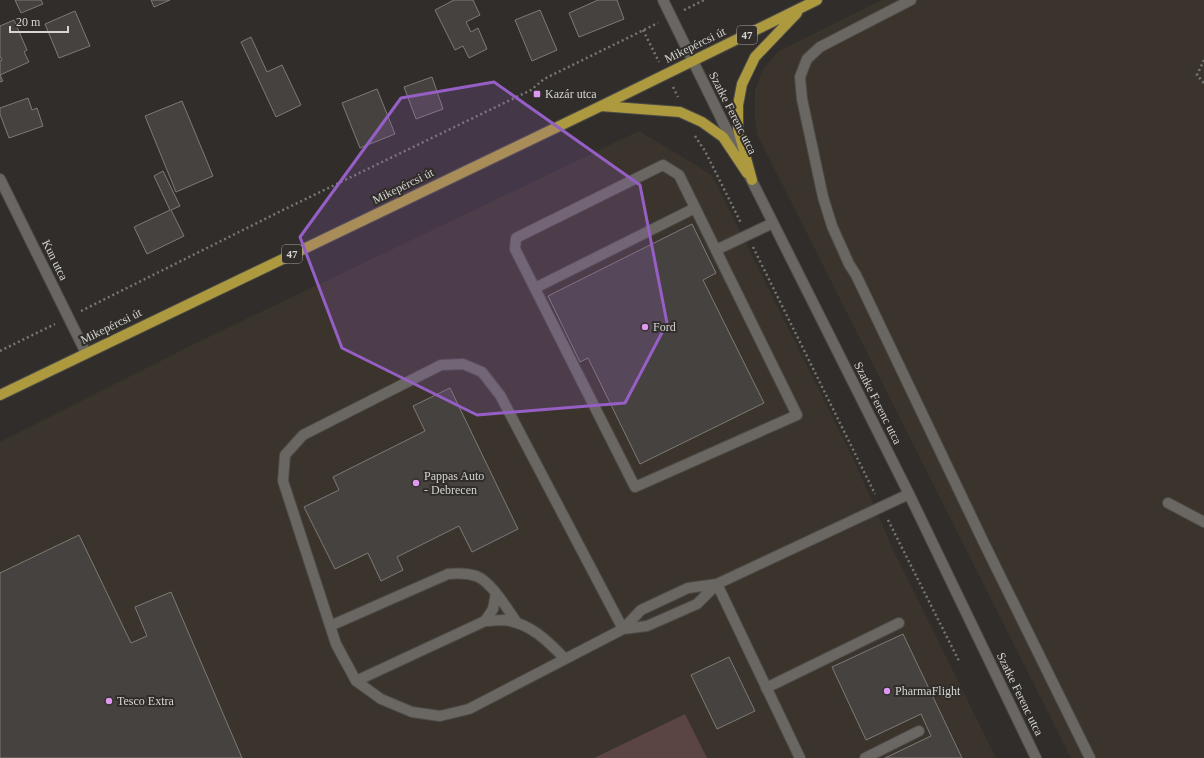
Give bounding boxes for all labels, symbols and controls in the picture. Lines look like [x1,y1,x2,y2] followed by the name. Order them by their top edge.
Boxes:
[10,8,68,34] scale bar
[16,15,41,29] text: 20 m
[662,24,728,66] street label: Mikepércsi út
[737,26,757,44] road number: 47
[706,69,760,157] street label: Szatke Ferenc utca
[545,87,597,101] place label: Kazár utca
[532,89,542,99] marker: Kazár utca
[370,165,436,207] street label: Mikepércsi út
[39,237,71,283] street label: Kun utca
[282,245,302,263] road number: 47
[78,305,144,347] street label: Mikepércsi út
[653,320,676,334] place label: Ford
[640,322,650,332] marker: Ford
[851,359,905,447] street label: Szatke Ferenc utca
[424,469,484,497] place label: Pappas Auto - Debrecen
[411,478,421,488] marker: Pappas Auto - Debrecen
[994,650,1046,738] street label: Szatke Ferenc utca
[895,684,961,698] place label: PharmaFlight
[882,686,892,696] marker: PharmaFlight
[117,694,174,708] place label: Tesco Extra
[104,696,114,706] marker: Tesco Extra

